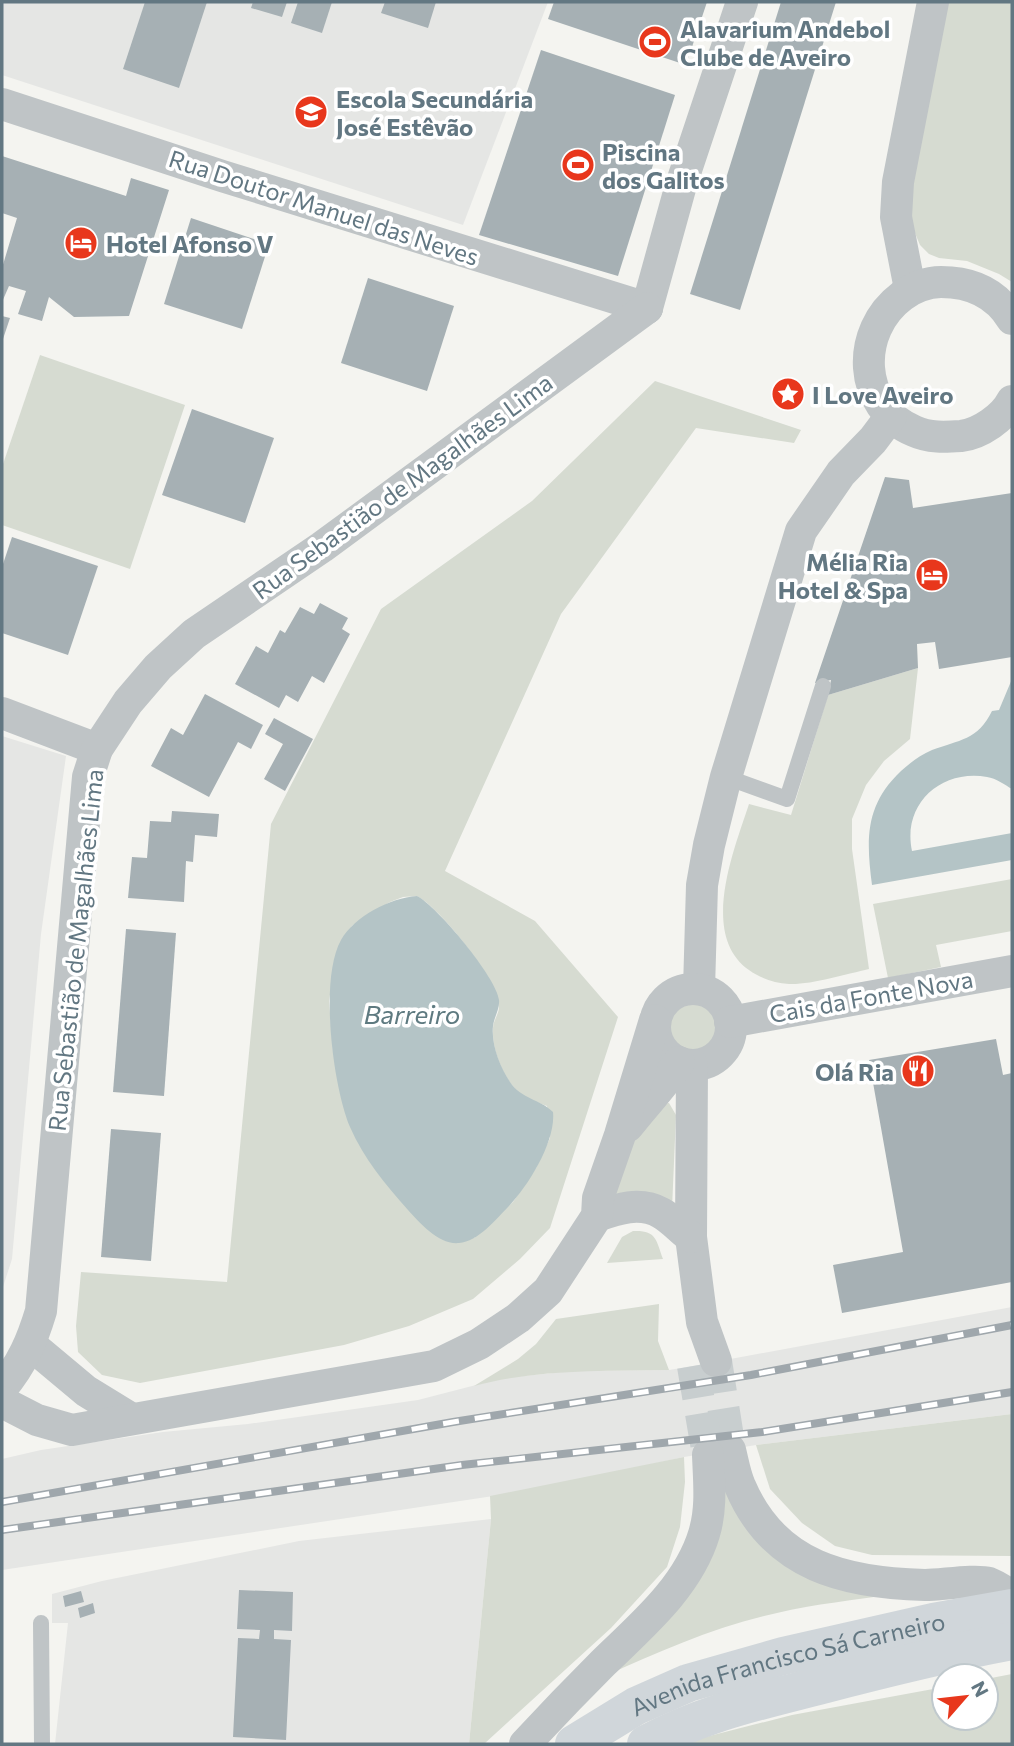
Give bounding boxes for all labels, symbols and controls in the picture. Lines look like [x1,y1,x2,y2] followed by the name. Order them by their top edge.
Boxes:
[680,14,890,71] place label: Alavarium Andebol Clube de Aveiro
[636,23,674,61] sports icon: Alavarium Andebol Clube de Aveiro
[336,84,533,141] place label: Escola Secundária José Estêvão
[292,93,330,131] school or university icon: Escola Secundária José Estêvão
[602,137,725,194] place label: Piscina dos Galitos
[166,143,482,271] street label: Rua Doutor Manuel das Neves
[559,146,597,184] sports icon: Piscina dos Galitos
[62,224,100,262] hotel icon: Hotel Afonso V
[106,229,274,258] place label: Hotel Afonso V
[246,367,558,605] street label: Rua Sebastião de Magalhães Lima
[769,375,807,413] place icon: I Love Aveiro
[812,380,953,409] place label: I Love Aveiro
[778,547,908,604] place label: Mélia Ria Hotel & Spa
[913,556,951,594] hotel icon: Mélia Ria Hotel & Spa
[42,768,108,1132] street label: Rua Sebastião de Magalhães Lima
[767,964,975,1028] street label: Cais da Fonte Nova
[364,998,460,1029] water label: Barreiro
[899,1052,937,1090] restaurant icon: Olá Ria
[815,1057,894,1086] place label: Olá Ria
[626,1606,947,1721] street label: Avenida Francisco Sá Carneiro
[930,1662,1000,1732] north arrow
[967,1677,994,1700] text: N

